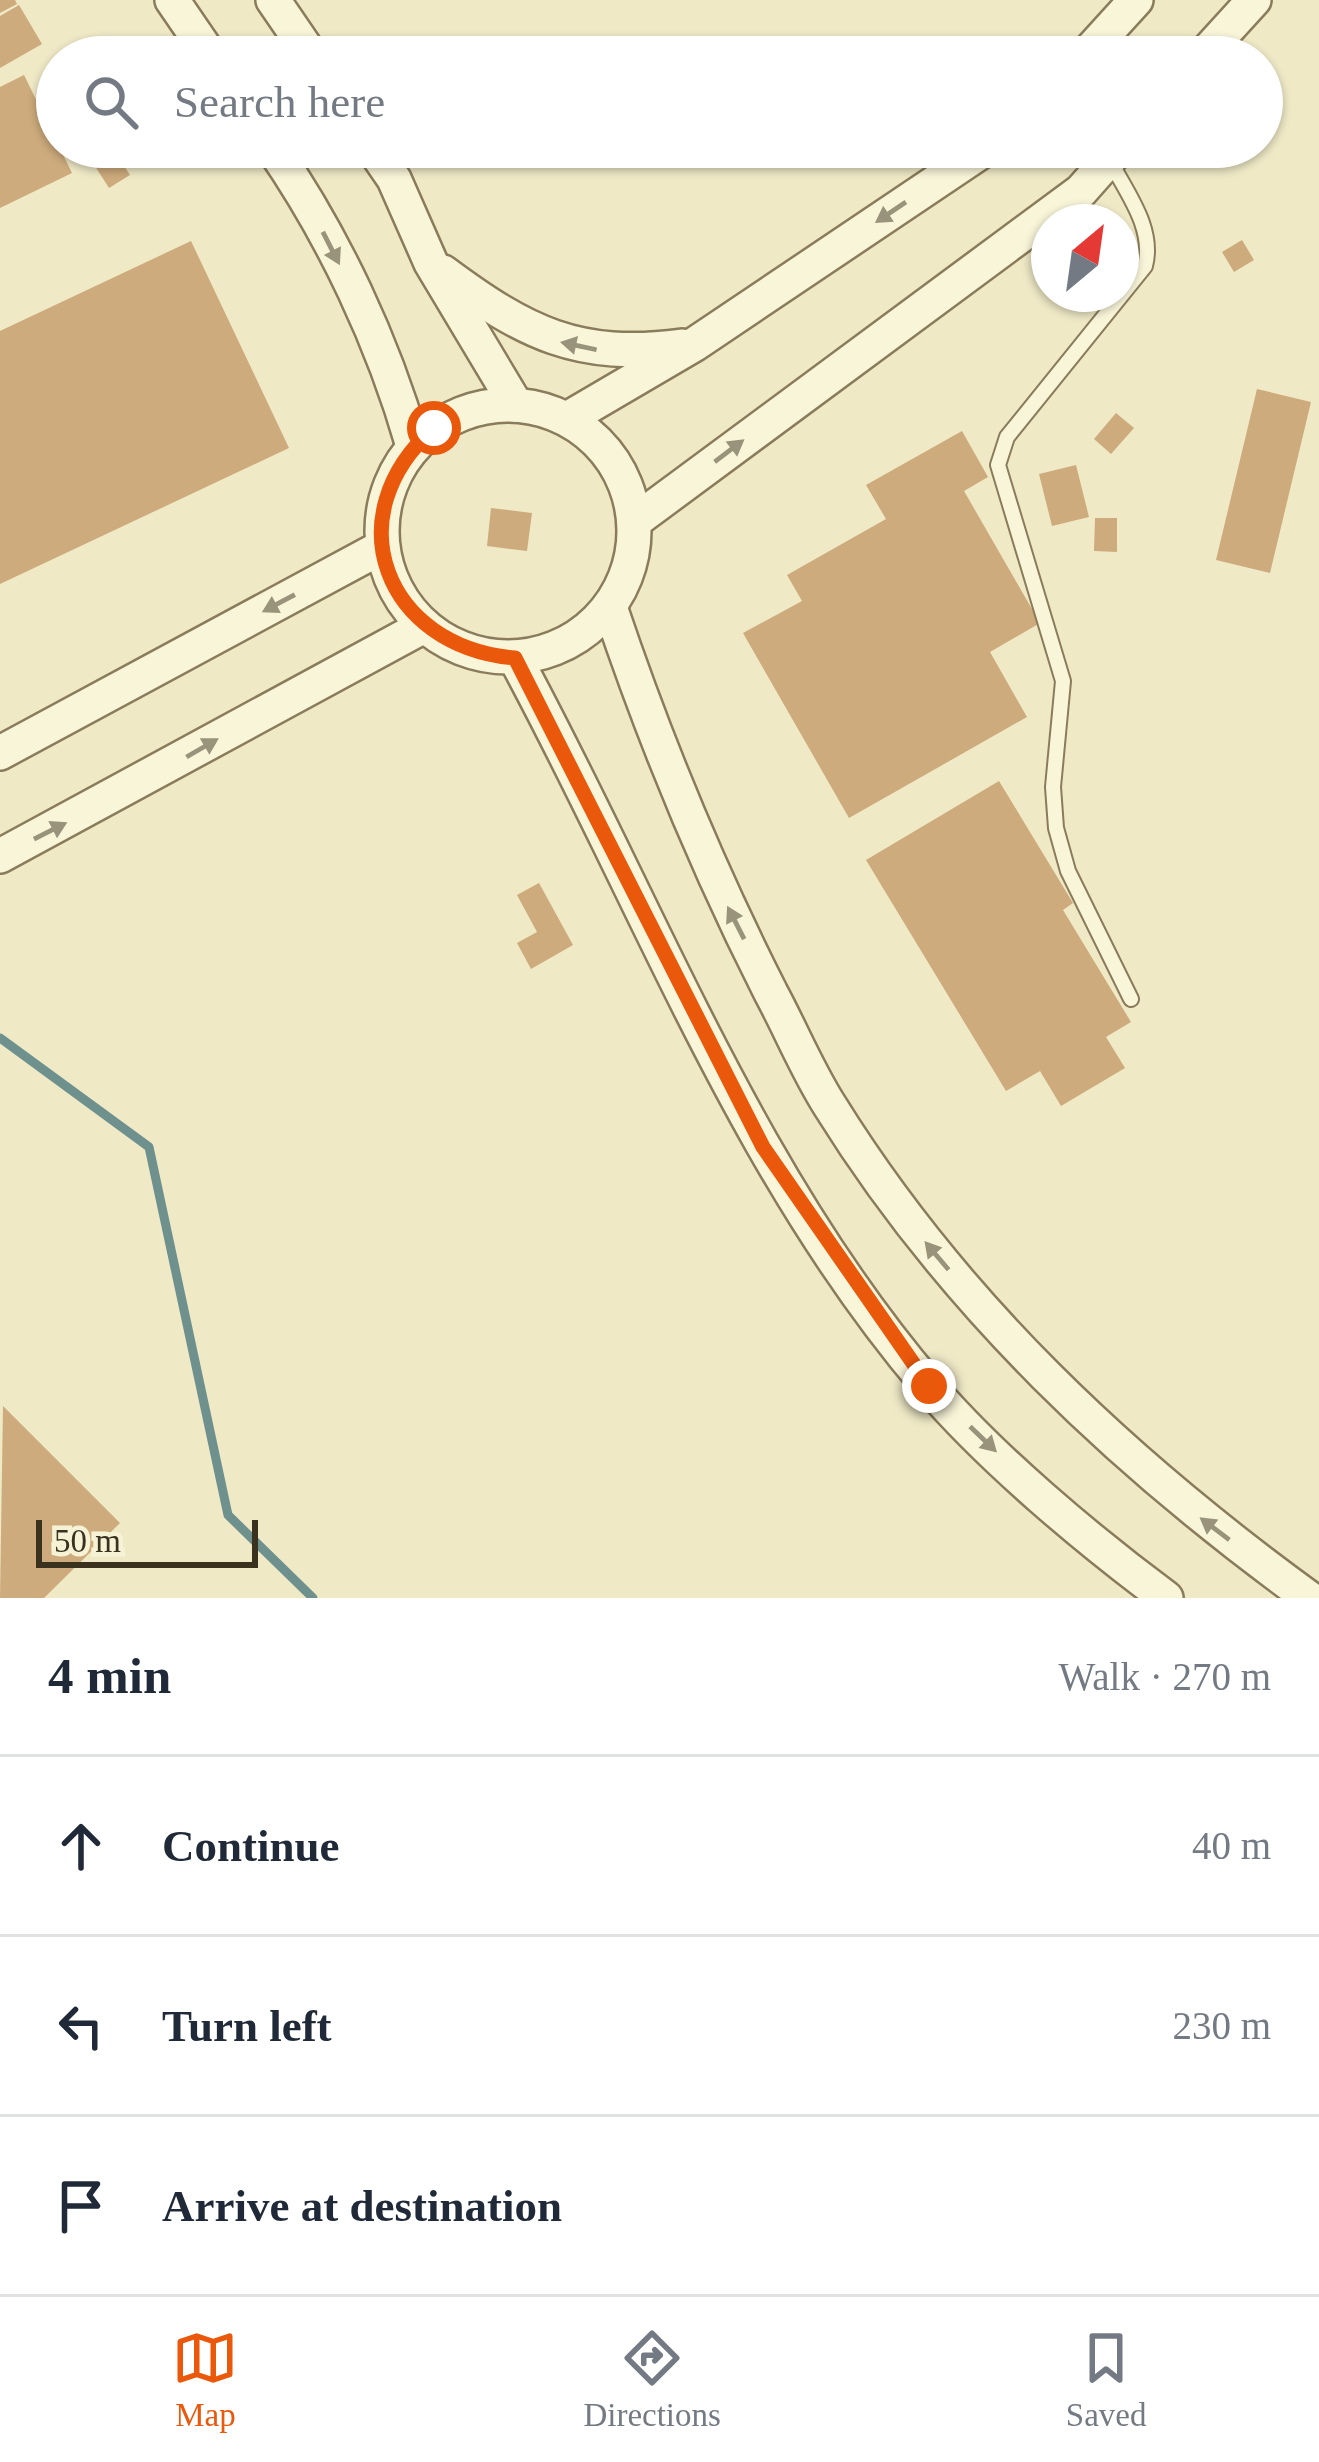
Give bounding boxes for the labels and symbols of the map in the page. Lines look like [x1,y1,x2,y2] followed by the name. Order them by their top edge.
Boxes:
[874,201,907,223] one-way arrow
[1031,204,1139,312] north arrow
[320,231,340,265] one-way arrow
[560,336,598,355] one-way arrow
[407,401,461,455] route start
[713,440,745,464] one-way arrow
[262,592,297,613] one-way arrow
[184,738,219,759] one-way arrow
[33,821,67,841] one-way arrow
[726,906,747,941] one-way arrow
[925,1241,951,1271] one-way arrow
[902,1359,956,1413] route end
[969,1424,998,1452] one-way arrow
[36,1514,258,1567] scale bar
[1199,1517,1230,1542] one-way arrow

